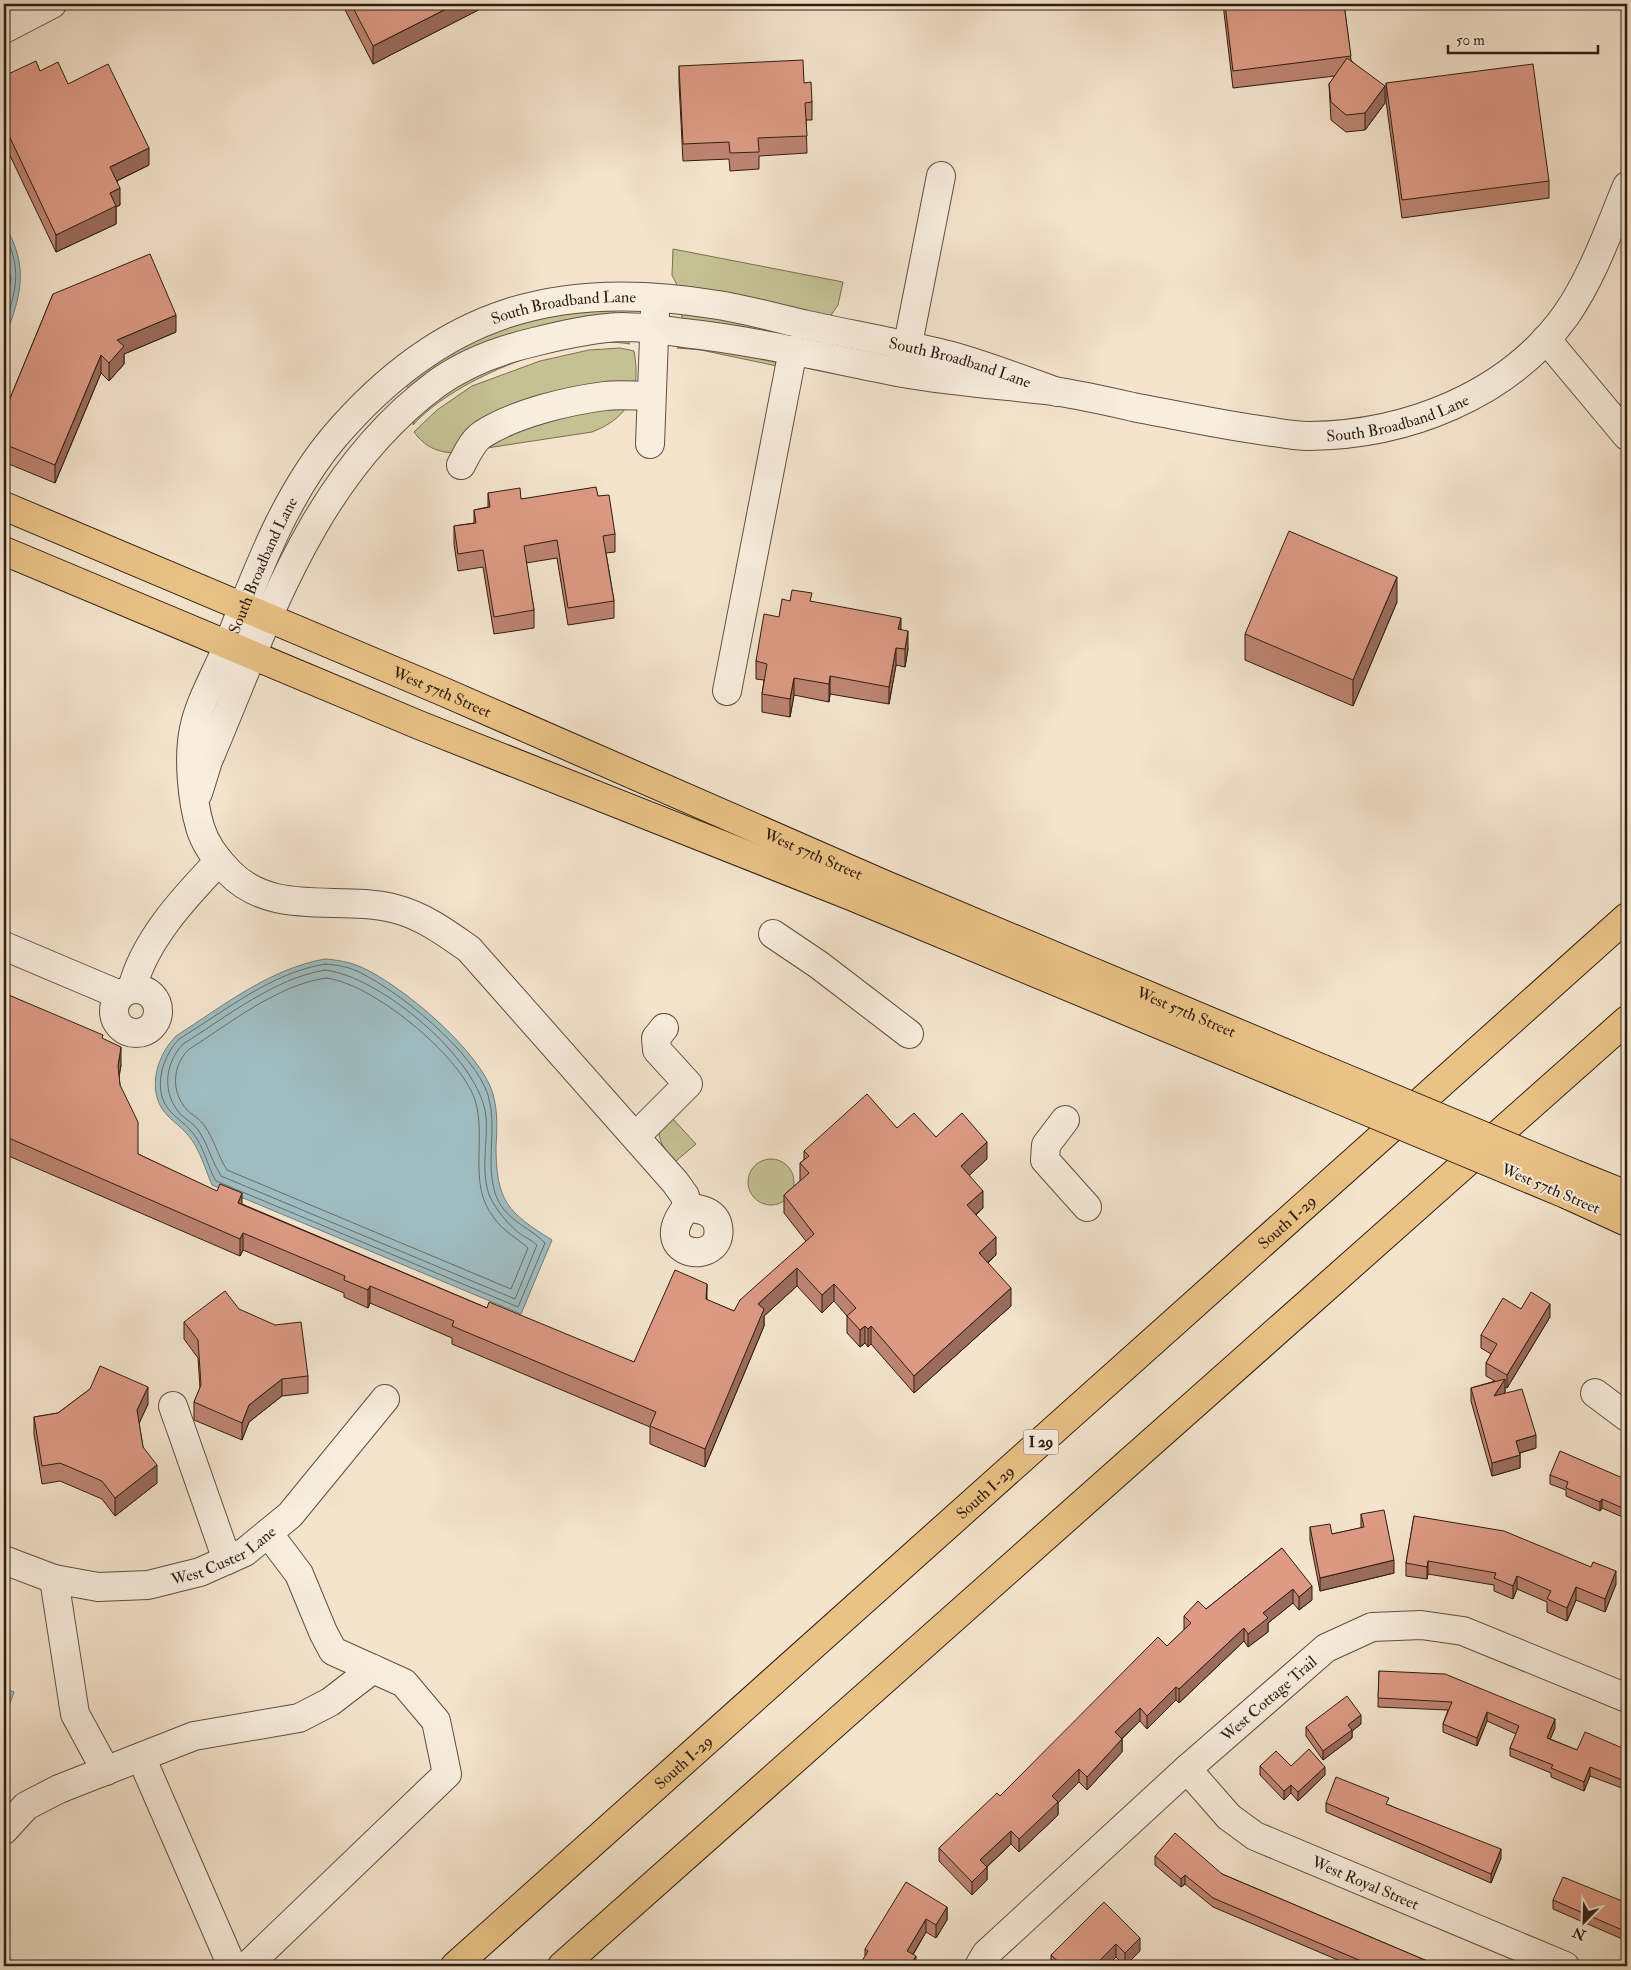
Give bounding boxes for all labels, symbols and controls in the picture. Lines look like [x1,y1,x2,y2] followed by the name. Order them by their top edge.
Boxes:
[1448,22,1598,54] scale bar
[1456,31,1485,50] text: 50 m
[488,287,637,329] street label: South Broadband Lane
[887,333,1034,393] street label: South Broadband Lane
[1326,390,1473,446] street label: South Broadband Lane
[224,493,302,637] street label: South Broadband Lane
[389,662,494,723] street label: West 57th Street
[760,824,865,885] street label: West 57th Street
[1133,982,1239,1042] street label: West 57th Street
[1497,1159,1603,1219] street label: West 57th Street
[1254,1191,1320,1254] street label: South I-29
[1024,1430,1058,1454] road number: I 29
[952,1461,1019,1524] street label: South I-29
[168,1522,280,1590] street label: West Custer Lane
[1216,1652,1321,1747] street label: West Cottage Trail
[650,1731,717,1794] street label: South I-29
[1308,1852,1422,1915] street label: West Royal Street
[1558,1898,1608,1948] north arrow
[1570,1923,1589,1944] text: N

